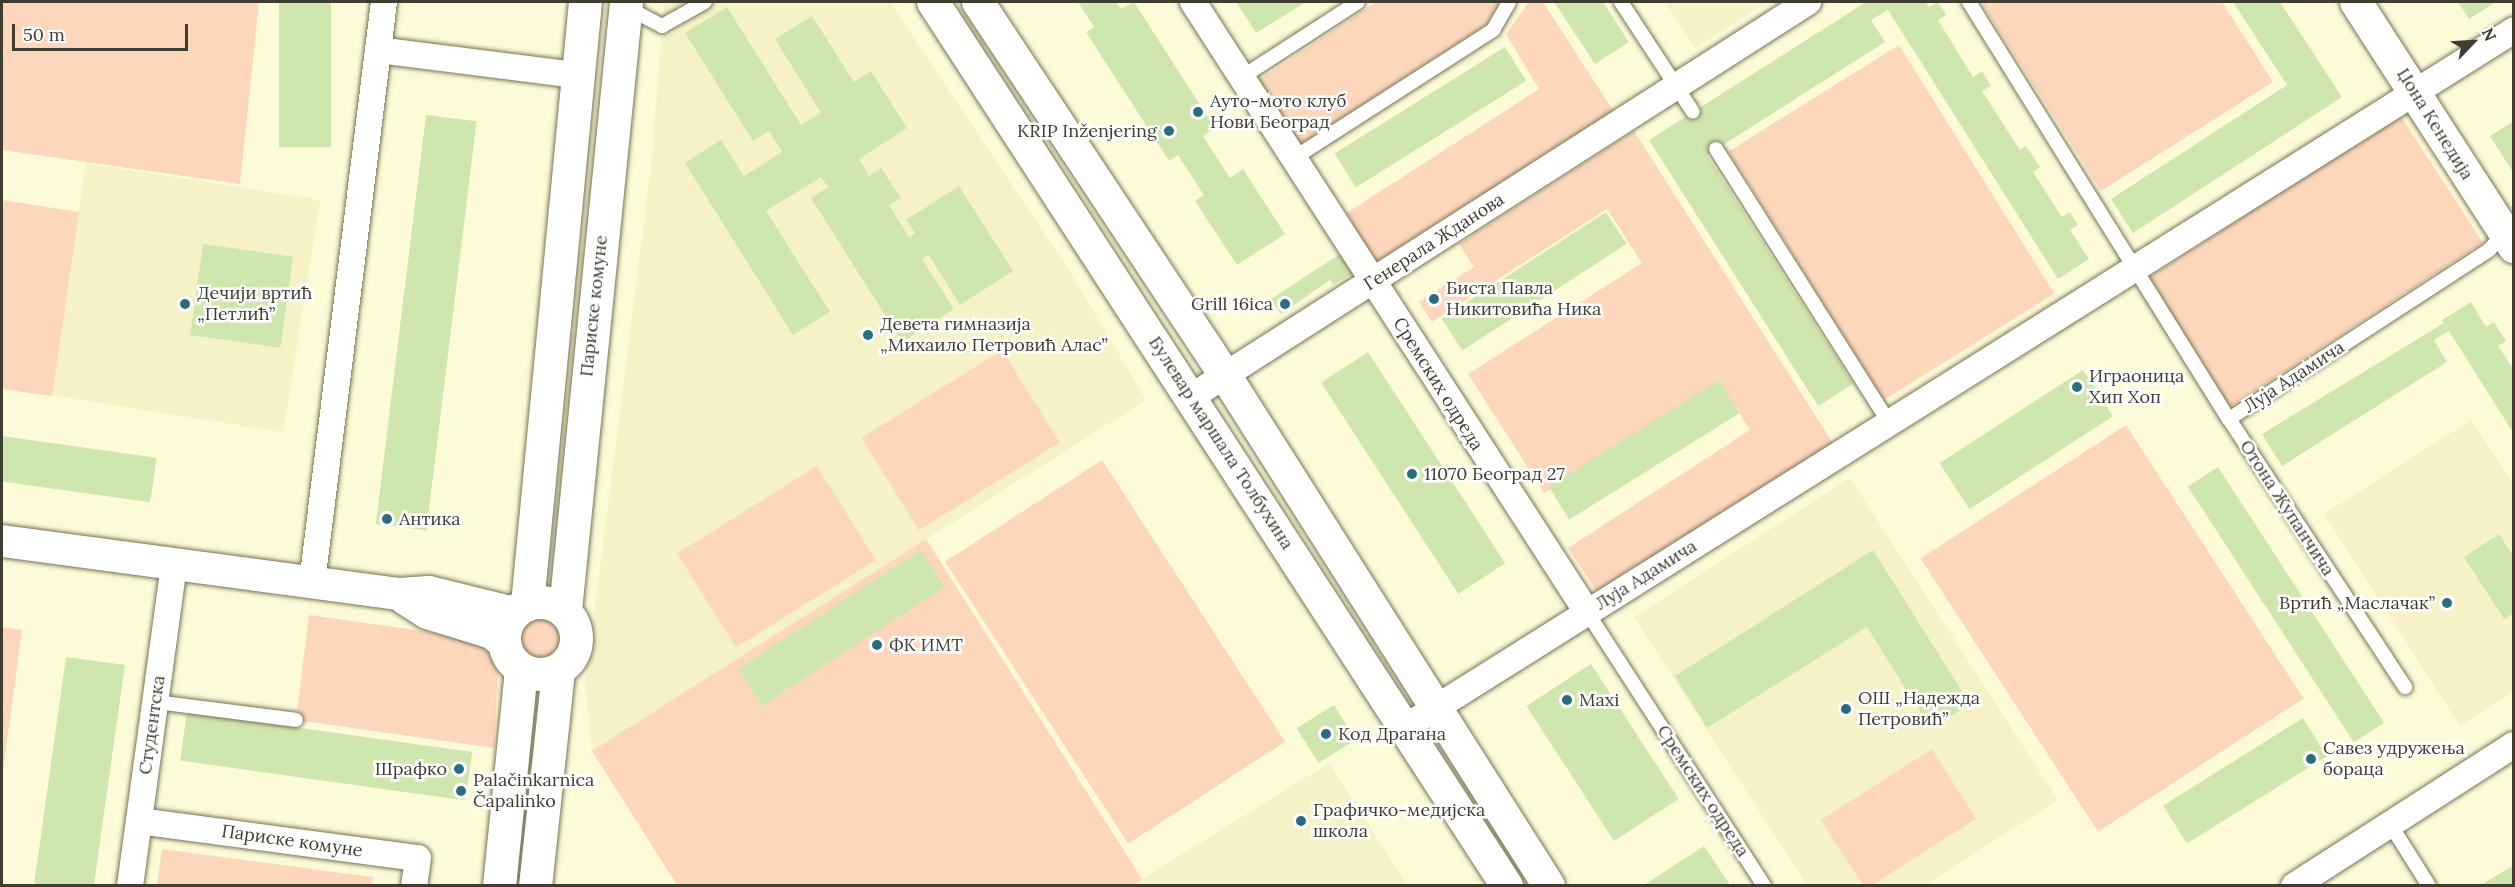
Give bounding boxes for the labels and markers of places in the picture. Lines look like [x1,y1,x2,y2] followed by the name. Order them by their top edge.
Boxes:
[1210,91,1346,134] place label: Ауто-мото клуб Нови Београд
[1191,105,1205,119] marker: Ауто-мото клуб Нови Београд
[1017,120,1157,142] place label: KRIP Inženjering
[1162,124,1176,138] marker: KRIP Inženjering
[1446,278,1601,320] place label: Биста Павла Никитовића Ника
[197,283,312,326] place label: Дечији вртић „Петлић”
[1427,292,1441,306] marker: Биста Павла Никитовића Ника
[1191,293,1273,315] place label: Grill 16ica
[178,297,192,311] marker: Дечији вртић „Петлић”
[1278,297,1292,311] marker: Grill 16ica
[880,314,1108,356] place label: Девета гимназија „Михаило Петровић Алас”
[861,328,875,342] marker: Девета гимназија „Михаило Петровић Алас”
[2089,366,2184,409] place label: Играоница Хип Хоп
[2070,380,2084,394] marker: Играоница Хип Хоп
[1424,463,1565,485] place label: 11070 Београд 27
[1405,467,1419,481] marker: 11070 Београд 27
[399,508,461,530] place label: Антика
[380,512,394,526] marker: Антика
[2279,592,2435,614] place label: Вртић „Маслачак”
[2440,596,2454,610] marker: Вртић „Маслачак”
[889,634,963,656] place label: ФК ИМТ
[870,638,884,652] marker: ФК ИМТ
[1858,688,1980,730] place label: ОШ „Надежда Петровић”
[1579,689,1619,711] place label: Maxi
[1560,693,1574,707] marker: Maxi
[1839,702,1853,716] marker: ОШ „Надежда Петровић”
[1338,723,1446,745] place label: Код Драгана
[1319,727,1333,741] marker: Код Драгана
[2323,738,2465,780] place label: Савез удружења бораца
[2304,752,2318,766] marker: Савез удружења бораца
[375,758,447,780] place label: Шрафко
[452,762,466,776] marker: Шрафко
[473,770,594,812] place label: Palačinkarnica Čapalinko
[454,784,468,798] marker: Palačinkarnica Čapalinko
[1313,800,1485,842] place label: Графичко-медијска школа
[1294,814,1308,828] marker: Графичко-медијска школа

